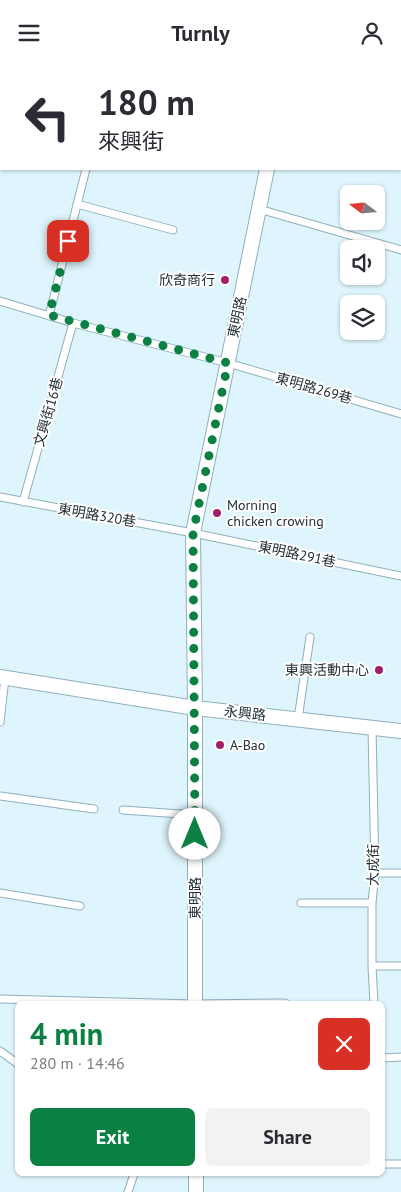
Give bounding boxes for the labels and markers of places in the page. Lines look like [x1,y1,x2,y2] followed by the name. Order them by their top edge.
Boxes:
[47,220,89,262] pin
[159,271,215,289] place label: 欣奇商行
[219,274,231,286] marker: 欣奇商行
[227,496,324,530] place label: Morning chicken crowing
[211,507,223,519] marker: Morning chicken crowing
[285,661,369,679] place label: 東興活動中心
[373,664,385,676] marker: 東興活動中心
[230,736,265,754] place label: A-Bao
[214,739,226,751] marker: A-Bao

